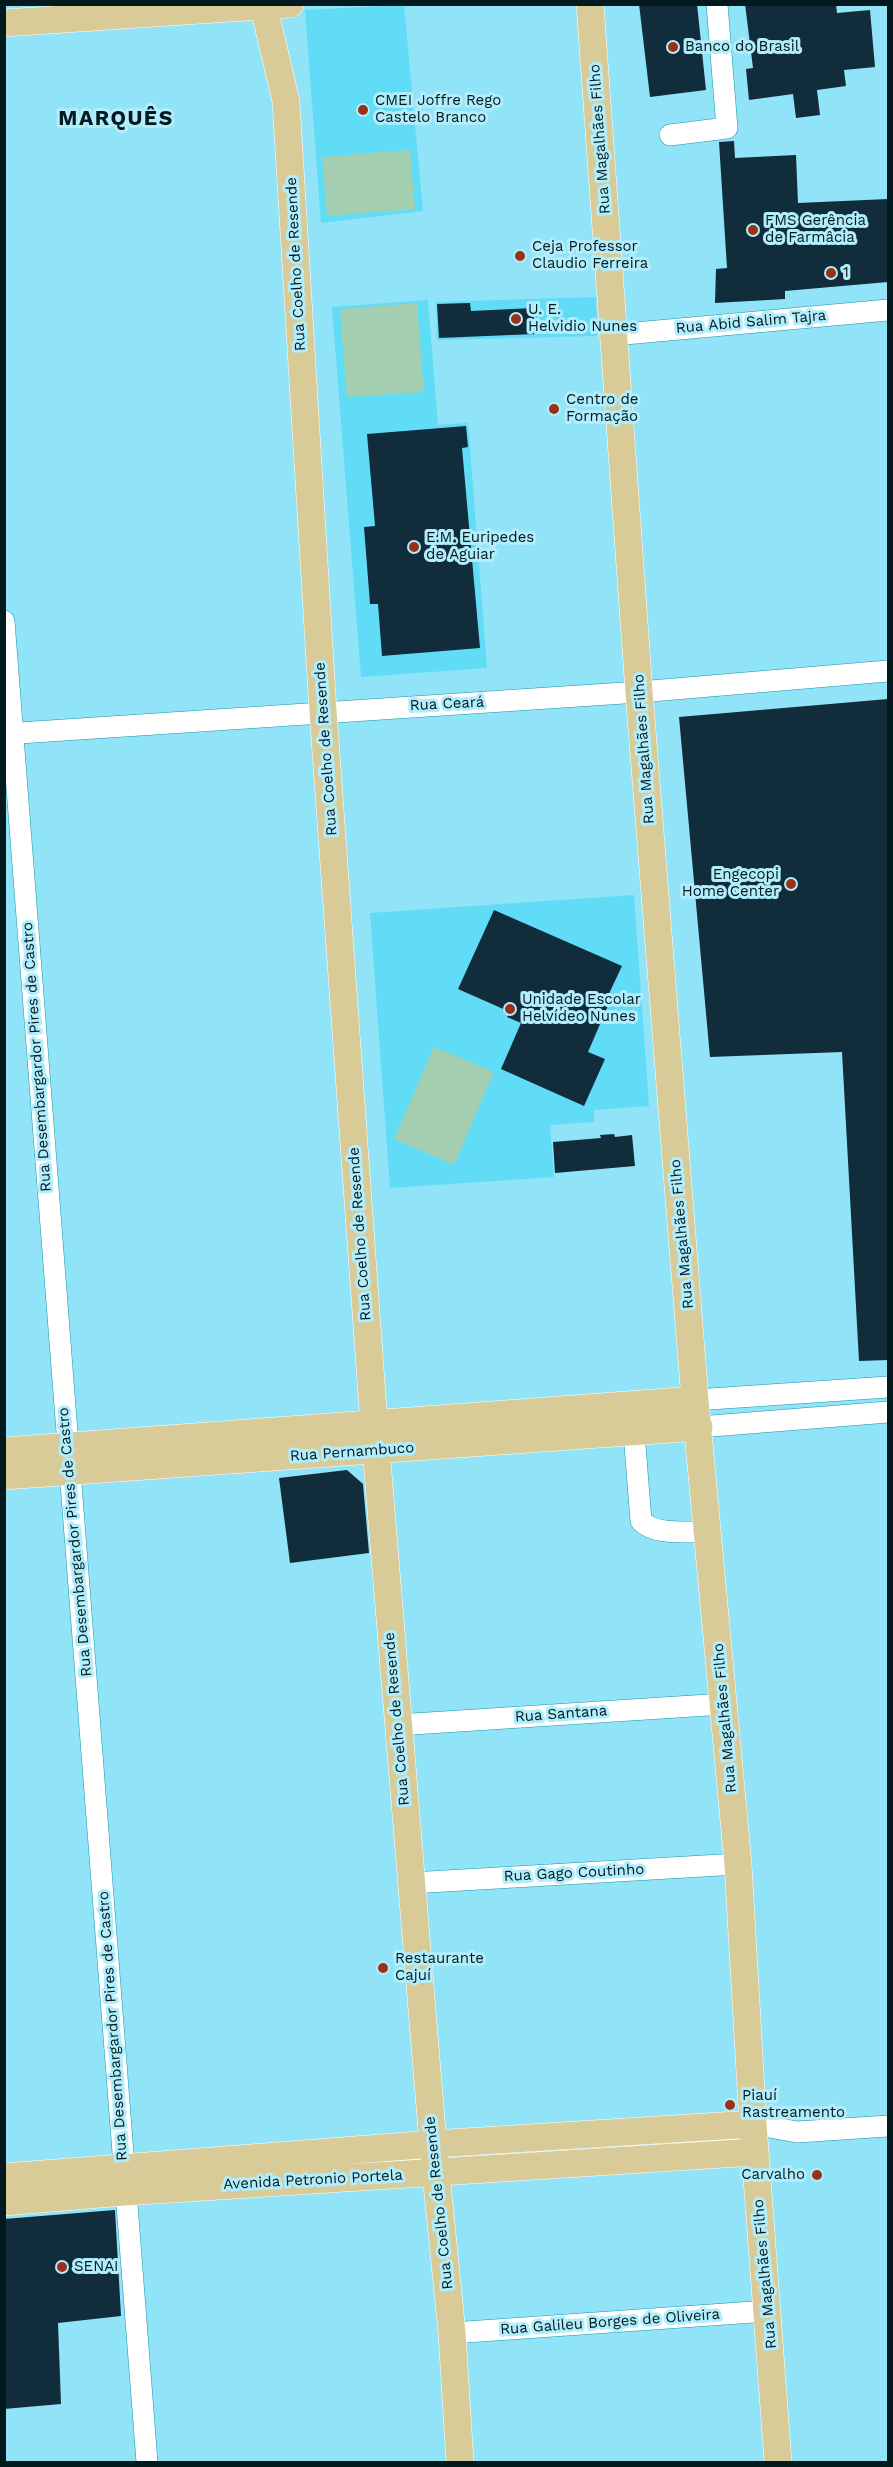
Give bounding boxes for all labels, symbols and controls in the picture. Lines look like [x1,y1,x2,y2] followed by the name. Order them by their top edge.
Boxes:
[685,38,799,56] place label: Banco do Brasil
[666,40,680,54] marker: Banco do Brasil
[586,63,614,215] street label: Rua Magalhães Filho
[375,92,501,127] place label: CMEI Joffre Rego Castelo Branco
[356,103,370,117] marker: CMEI Joffre Rego Castelo Branco
[58,106,174,132] district label: MARQUÊS
[282,177,310,351] street label: Rua Coelho de Resende
[765,212,866,247] place label: FMS Gerência de Farmâcia
[746,223,760,237] marker: FMS Gerência de Farmâcia
[532,238,648,273] place label: Ceja Professor Claudio Ferreira
[513,249,527,263] marker: Ceja Professor Claudio Ferreira
[843,264,849,282] place label: 1
[824,266,838,280] marker: 1
[528,301,637,336] place label: U. E. Helvidio Nunes
[675,306,827,338] street label: Rua Abid Salim Tajra
[509,312,523,326] marker: U. E. Helvidio Nunes
[566,391,638,426] place label: Centro de Formação
[547,402,561,416] marker: Centro de Formação
[426,529,534,564] place label: E.M. Euripedes de Aguiar
[407,540,421,554] marker: E.M. Euripedes de Aguiar
[311,662,341,836] street label: Rua Coelho de Resende
[630,673,658,825] street label: Rua Magalhães Filho
[409,693,485,715] street label: Rua Ceará
[682,866,779,901] place label: Engecopi Home Center
[784,877,798,891] marker: Engecopi Home Center
[19,922,55,1192] street label: Rua Desembargardor Pires de Castro
[522,991,641,1026] place label: Unidade Escolar Helvídeo Nunes
[503,1002,517,1016] marker: Unidade Escolar Helvídeo Nunes
[345,1147,375,1321] street label: Rua Coelho de Resende
[666,1158,698,1310] street label: Rua Magalhães Filho
[54,1407,96,1677] street label: Rua Desembargardor Pires de Castro
[289,1439,415,1465] street label: Rua Pernambuco
[380,1632,414,1806] street label: Rua Coelho de Resende
[709,1642,741,1794] street label: Rua Magalhães Filho
[514,1702,608,1726] street label: Rua Santana
[503,1860,645,1886] street label: Rua Gago Coutinho
[95,1891,131,2161] street label: Rua Desembargardor Pires de Castro
[395,1950,484,1985] place label: Restaurante Cajuí
[376,1961,390,1975] marker: Restaurante Cajuí
[742,2087,845,2122] place label: Piauí Rastreamento
[723,2098,737,2112] marker: Piauí Rastreamento
[421,2116,457,2290] street label: Rua Coelho de Resende
[223,2166,403,2194] street label: Avenida Petronio Portela
[741,2166,805,2184] place label: Carvalho
[810,2168,824,2182] marker: Carvalho
[749,2198,781,2350] street label: Rua Magalhães Filho
[74,2258,119,2276] place label: SENAI
[55,2260,69,2274] marker: SENAI
[500,2305,720,2339] street label: Rua Galileu Borges de Oliveira

